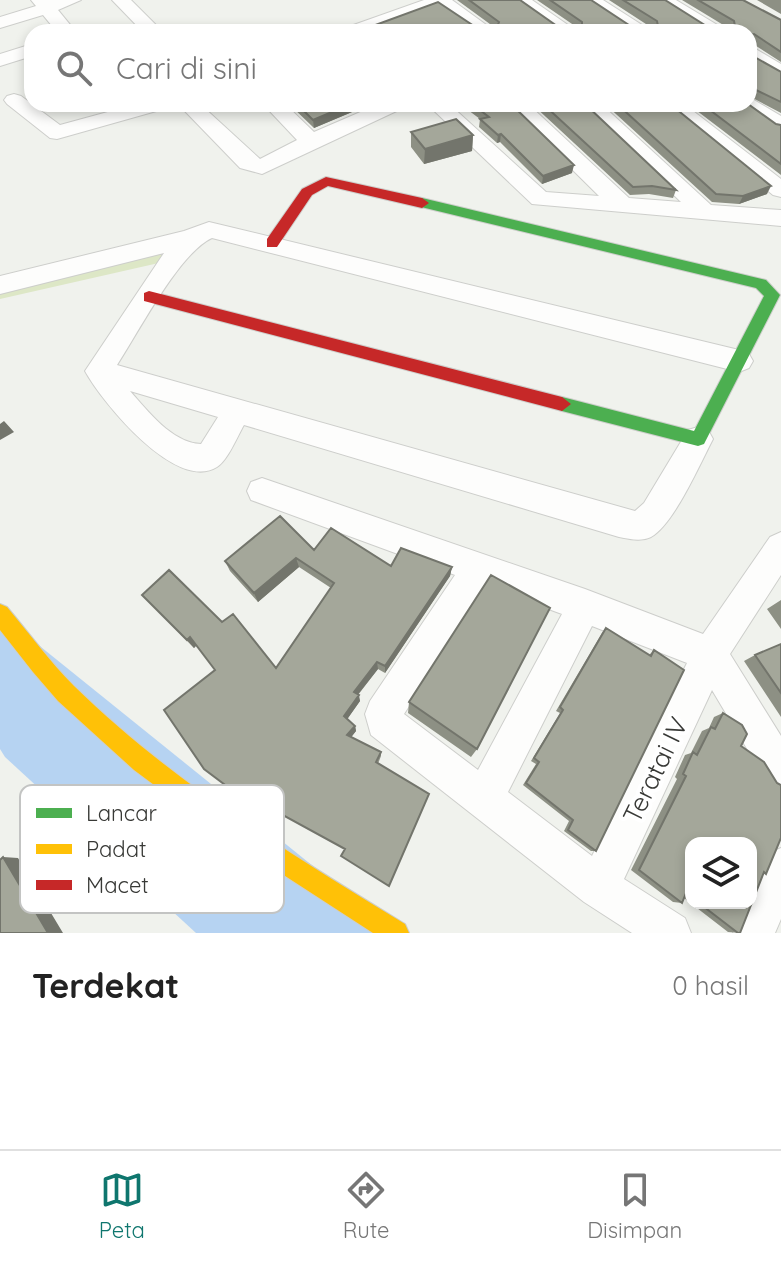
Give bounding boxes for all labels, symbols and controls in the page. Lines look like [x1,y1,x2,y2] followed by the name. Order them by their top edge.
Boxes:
[24,24,757,112] search box
[52,46,96,90] icon: search
[116,49,257,87] text: Cari di sini
[615,712,695,828] street label: Teratai IV
[20,785,284,913] legend
[86,799,157,827] text: Lancar
[86,835,146,863] text: Padat
[685,837,757,909] map controls
[685,837,757,909] button: layers
[86,871,149,899] text: Macet
[32,964,179,1007] text: Terdekat
[672,969,749,1002] text: 0 hasil
[99,1168,145,1244] tab: Peta
[343,1168,389,1244] tab: Rute
[587,1168,682,1244] tab: Disimpan

